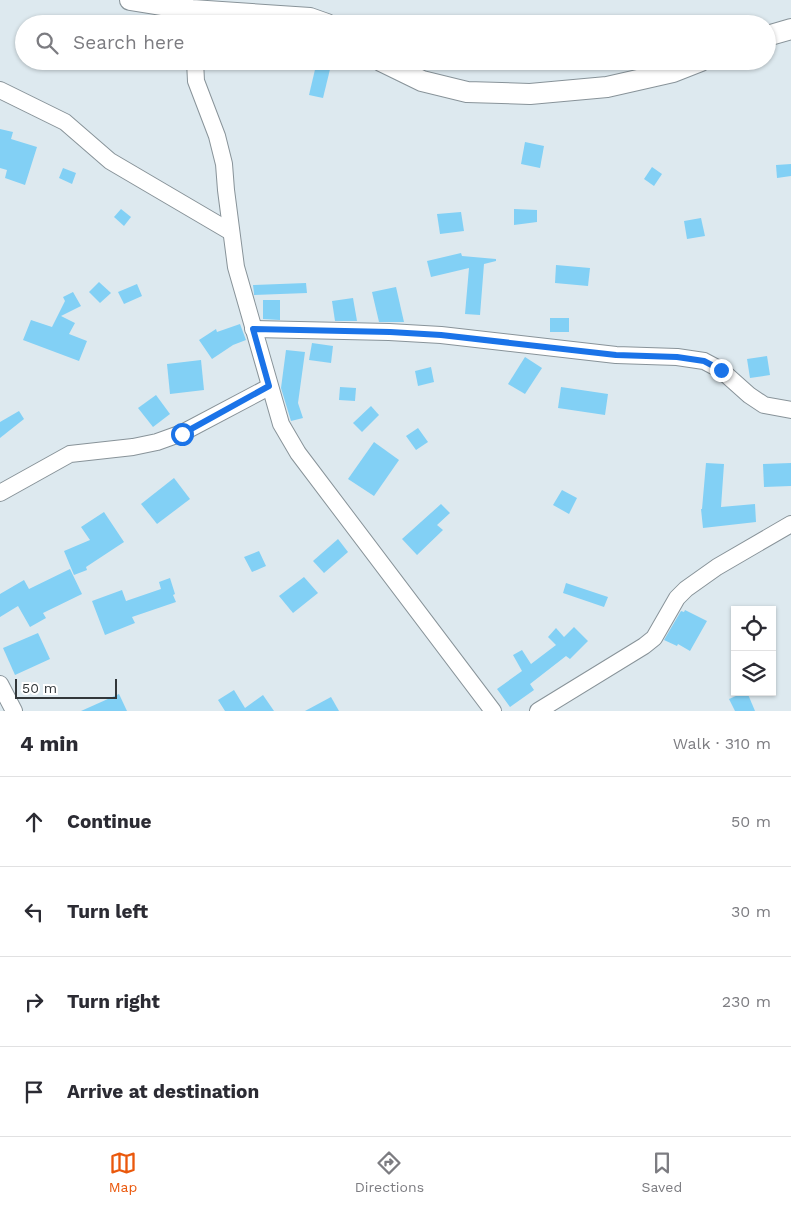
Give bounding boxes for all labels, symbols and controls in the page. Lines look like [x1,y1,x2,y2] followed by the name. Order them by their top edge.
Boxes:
[15,15,776,70] search box
[33,29,61,57] icon: search
[73,31,184,54] text: Search here
[710,359,733,382] route end
[171,423,194,446] route start
[731,606,776,696] map controls
[731,606,776,651] button: locate
[731,651,776,696] button: layers
[15,676,118,699] scale bar
[22,680,57,696] text: 50 m
[20,731,78,756] text: 4 min
[673,734,771,753] text: Walk · 310 m
[20,808,48,836] icon: ahead
[67,810,151,833] text: Continue
[731,812,771,831] text: 50 m
[20,898,48,926] icon: left
[67,900,148,923] text: Turn left
[731,902,771,921] text: 30 m
[20,988,48,1016] icon: right
[67,990,160,1013] text: Turn right
[722,992,771,1011] text: 230 m
[20,1078,48,1106] icon: arrive
[67,1080,259,1103] text: Arrive at destination
[109,1149,137,1195] tab: Map
[355,1149,424,1195] tab: Directions
[642,1149,682,1195] tab: Saved

